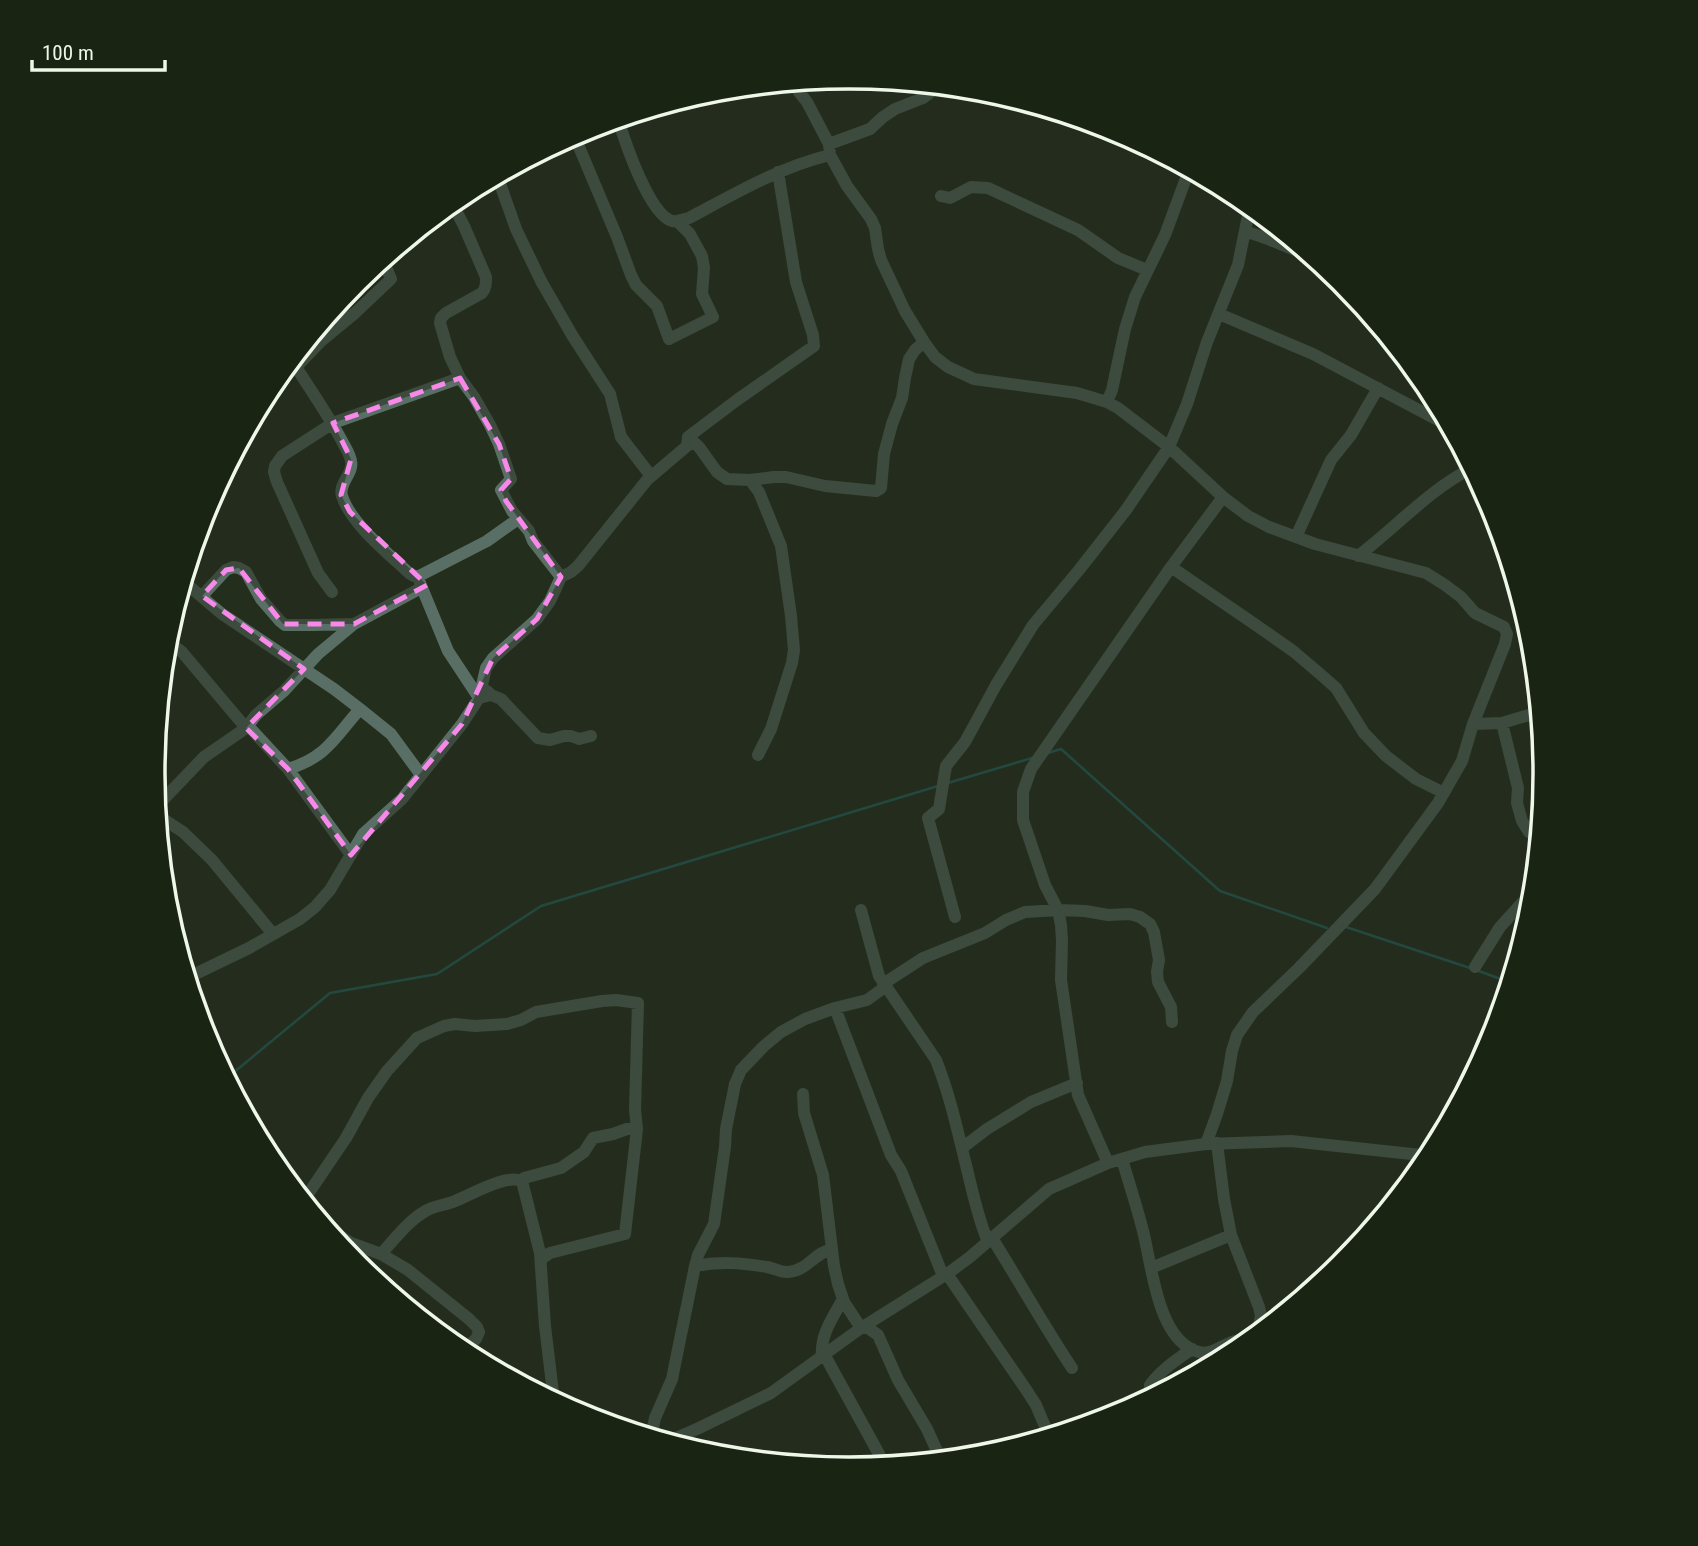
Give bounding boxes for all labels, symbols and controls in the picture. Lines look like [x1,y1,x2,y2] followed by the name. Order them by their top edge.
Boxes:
[32,28,164,72] scale bar
[42,41,94,65] text: 100 m

